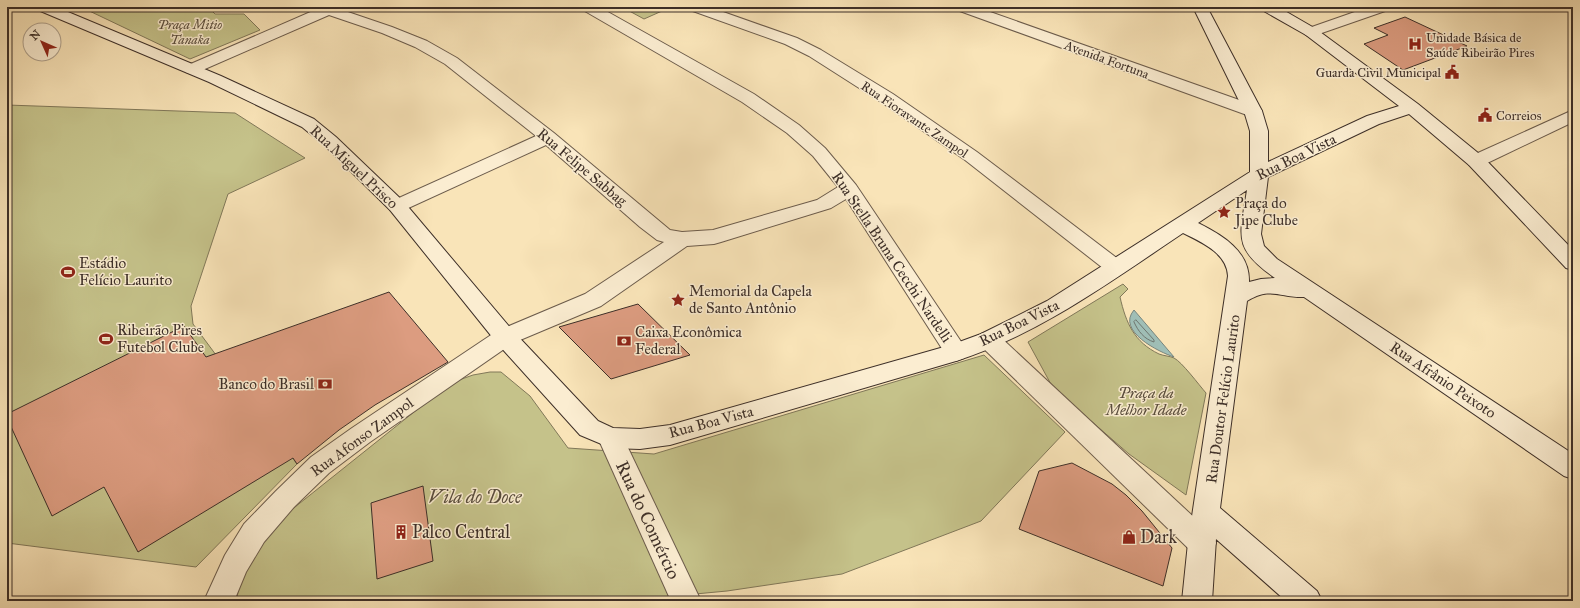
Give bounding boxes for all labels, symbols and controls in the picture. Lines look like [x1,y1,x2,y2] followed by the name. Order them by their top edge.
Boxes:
[158,17,222,48] park label: Praça Mitio Tanaka
[22,22,62,62] north arrow
[27,27,44,43] text: N
[1426,30,1535,61] place label: Unidade Básica de Saúde Ribeirão Pires
[1407,36,1423,52] hospital icon: Unidade Básica de Saúde Ribeirão Pires
[1061,37,1152,83] street label: Avenida Fortuna
[1444,64,1460,80] public building icon: Guarda Civil Municipal
[1316,65,1441,81] place label: Guarda Civil Municipal
[858,78,971,162] street label: Rua Fioravante Zampol
[1477,107,1493,123] public building icon: Correios
[1496,108,1542,124] place label: Correios
[306,122,402,213] street label: Rua Miguel Prisco
[533,124,631,210] street label: Rua Felipe Sabbag
[1253,130,1340,184] street label: Rua Boa Vista
[828,168,956,346] street label: Rua Stella Bruna Cecchi Nardelli
[1233,194,1298,230] place label: Praça do Jipe Clube
[1216,204,1232,220] place icon: Praça do Jipe Clube
[79,254,173,289] place label: Estádio Felício Laurito
[60,264,76,280] sports icon: Estádio Felício Laurito
[689,282,813,317] place label: Memorial da Capela de Santo Antônio
[670,292,686,308] place icon: Memorial da Capela de Santo Antônio
[976,296,1063,350] street label: Rua Boa Vista
[1202,313,1244,485] street label: Rua Doutor Felício Laurito
[117,321,204,356] place label: Ribeirão Pires Futebol Clube
[635,323,742,358] place label: Caixa Econômica Federal
[98,331,114,347] sports icon: Ribeirão Pires Futebol Clube
[616,333,632,349] bank icon: Caixa Econômica Federal
[1387,338,1500,422] street label: Rua Afrânio Peixoto
[218,375,315,393] place label: Banco do Brasil
[317,376,333,392] bank icon: Banco do Brasil
[1104,384,1187,419] park label: Praça da Melhor Idade
[307,393,418,480] street label: Rua Afonso Zampol
[667,402,756,442] street label: Rua Boa Vista
[611,457,685,583] street label: Rua do Comércio
[428,486,523,508] park label: Vila do Doce
[412,521,510,543] place label: Palco Central
[393,524,409,540] building icon: Palco Central
[1140,526,1177,548] place label: Dark
[1121,529,1137,545] shop icon: Dark

